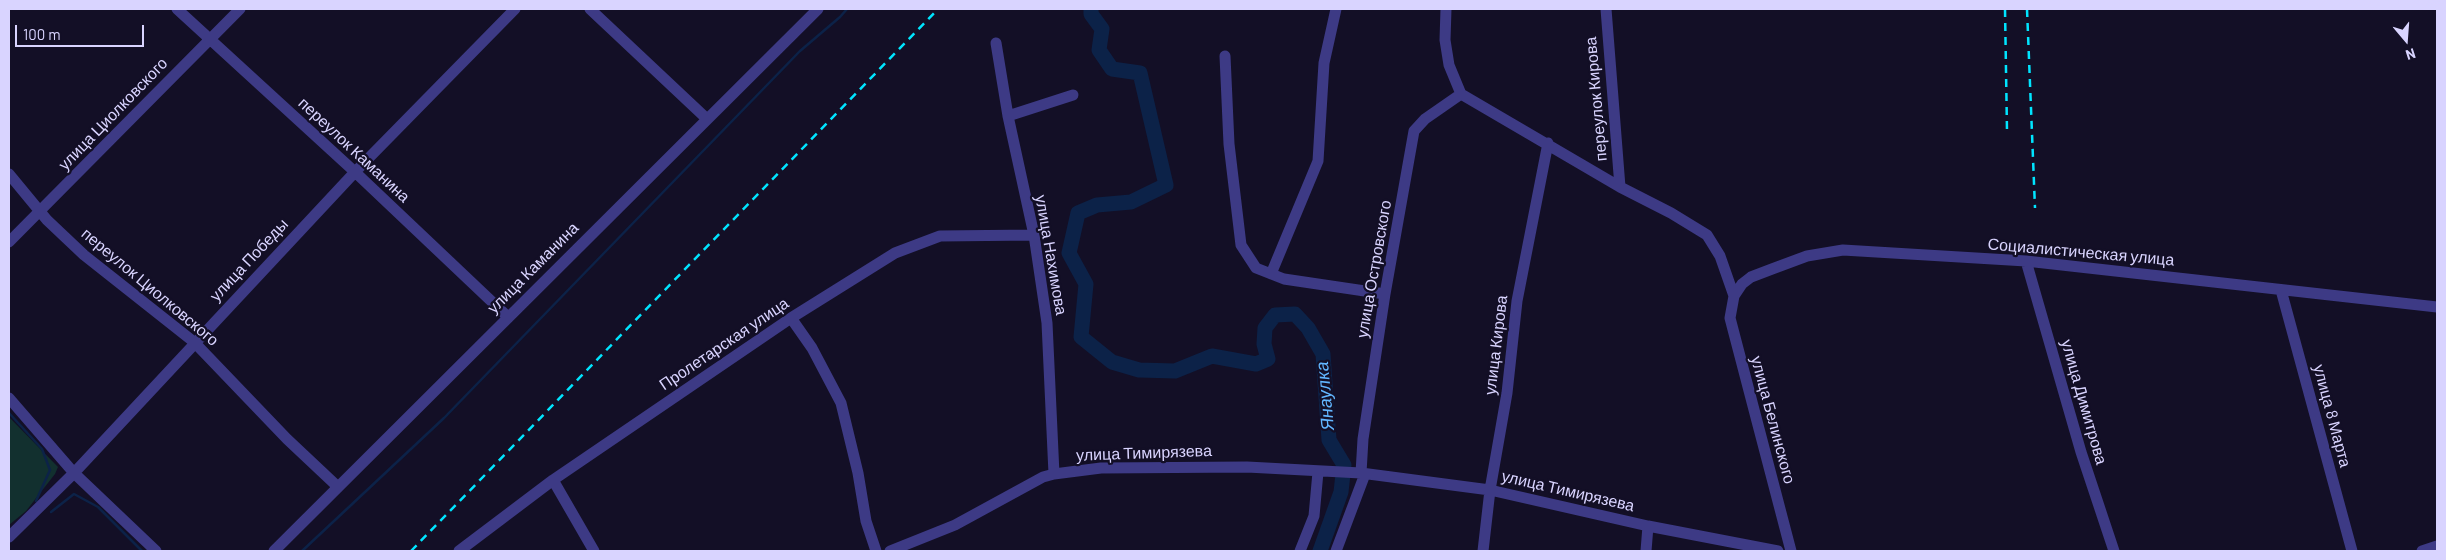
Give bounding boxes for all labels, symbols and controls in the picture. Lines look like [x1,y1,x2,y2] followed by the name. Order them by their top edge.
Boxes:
[18,15,146,47] scale bar
[2381,15,2431,65] north arrow
[23,25,61,43] text: 100 m
[1581,36,1611,162] street label: переулок Кирова
[2404,45,2418,64] text: N
[54,54,172,174] street label: улица Циолковского
[294,94,414,206] street label: переулок Каманина
[1031,193,1071,317] street label: улица Нахимова
[1352,199,1396,339] street label: улица Островского
[206,215,292,305] street label: улица Победы
[483,218,583,318] street label: улица Каманина
[78,224,222,350] street label: переулок Циолковского
[1987,234,2175,270] street label: Социалистическая улица
[656,294,792,394] street label: Пролетарская улица
[1480,294,1512,396] street label: улица Кирова
[2057,337,2111,467] street label: улица Димитрова
[1747,354,1799,486] street label: улица Белинского
[1311,361,1339,431] water label: Янаулка
[2309,362,2355,470] street label: улица 8 Марта
[1076,441,1212,465] street label: улица Тимирязева
[1500,466,1636,516] street label: улица Тимирязева

